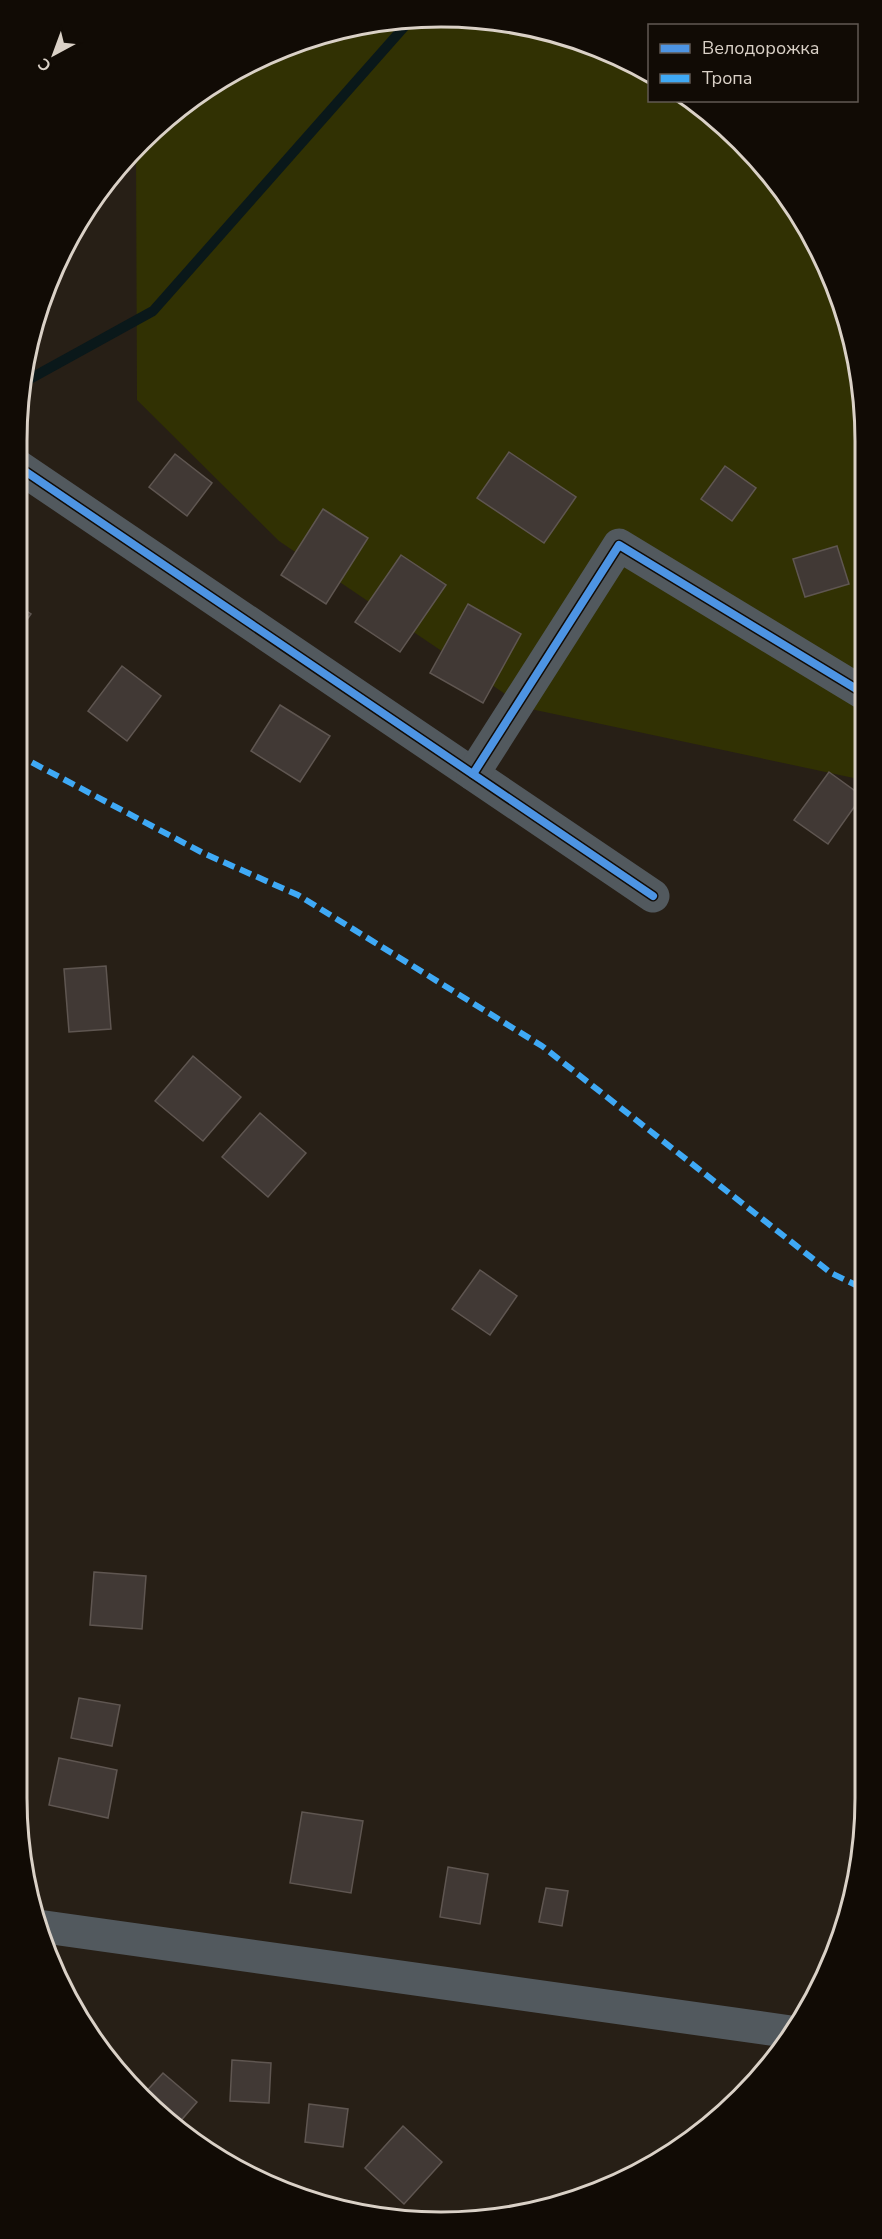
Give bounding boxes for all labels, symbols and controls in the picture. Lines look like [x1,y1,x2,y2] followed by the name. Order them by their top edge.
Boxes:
[24,24,84,84] north arrow
[648,24,858,102] legend
[702,36,819,60] text: Велодорожка
[33,53,56,76] text: С
[702,66,753,90] text: Тропа

